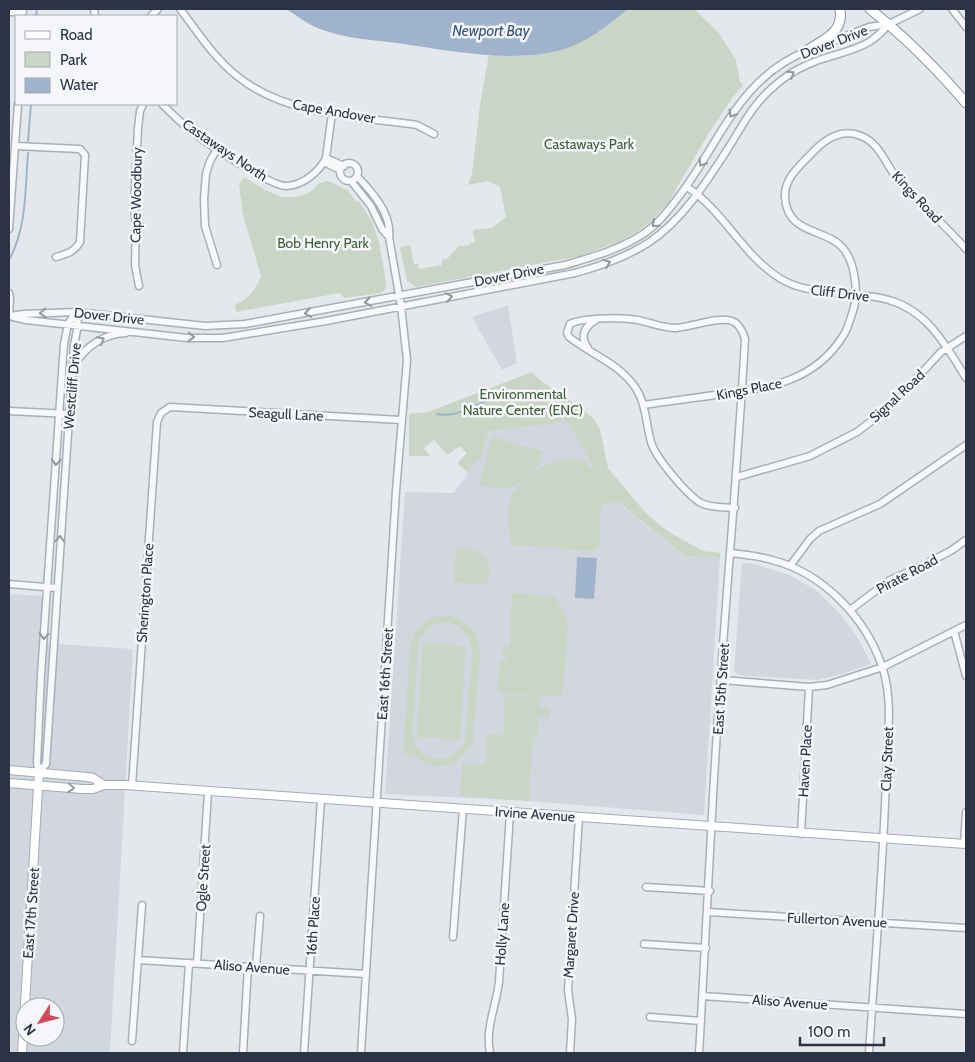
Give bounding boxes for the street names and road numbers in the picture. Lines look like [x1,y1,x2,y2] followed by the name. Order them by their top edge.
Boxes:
[798,21,870,63] street label: Dover Drive
[291,95,377,127] street label: Cape Andover
[179,115,271,185] street label: Castaways North
[126,147,146,243] street label: Cape Woodbury
[888,167,946,227] street label: Kings Road
[473,259,545,291] street label: Dover Drive
[810,280,870,306] street label: Cliff Drive
[73,303,145,329] street label: Dover Drive
[59,342,85,430] street label: Westcliff Drive
[865,366,929,426] street label: Signal Road
[715,374,783,404] street label: Kings Place
[248,403,324,425] street label: Seagull Lane
[133,543,157,643] street label: Sherington Place
[873,550,941,598] street label: Pirate Road
[373,627,397,721] street label: East 16th Street
[709,642,733,735] street label: East 15th Street
[794,724,816,798] street label: Haven Place
[877,726,897,792] street label: Clay Street
[494,802,576,826] street label: Irvine Avenue
[192,844,214,912] street label: Ogle Street
[19,867,43,959] street label: East 17th Street
[559,891,583,979] street label: Margaret Drive
[302,896,324,956] street label: 16th Place
[491,902,513,966] street label: Holly Lane
[787,908,887,932] street label: Fullerton Avenue
[214,955,290,979] street label: Aliso Avenue
[752,990,828,1014] street label: Aliso Avenue

